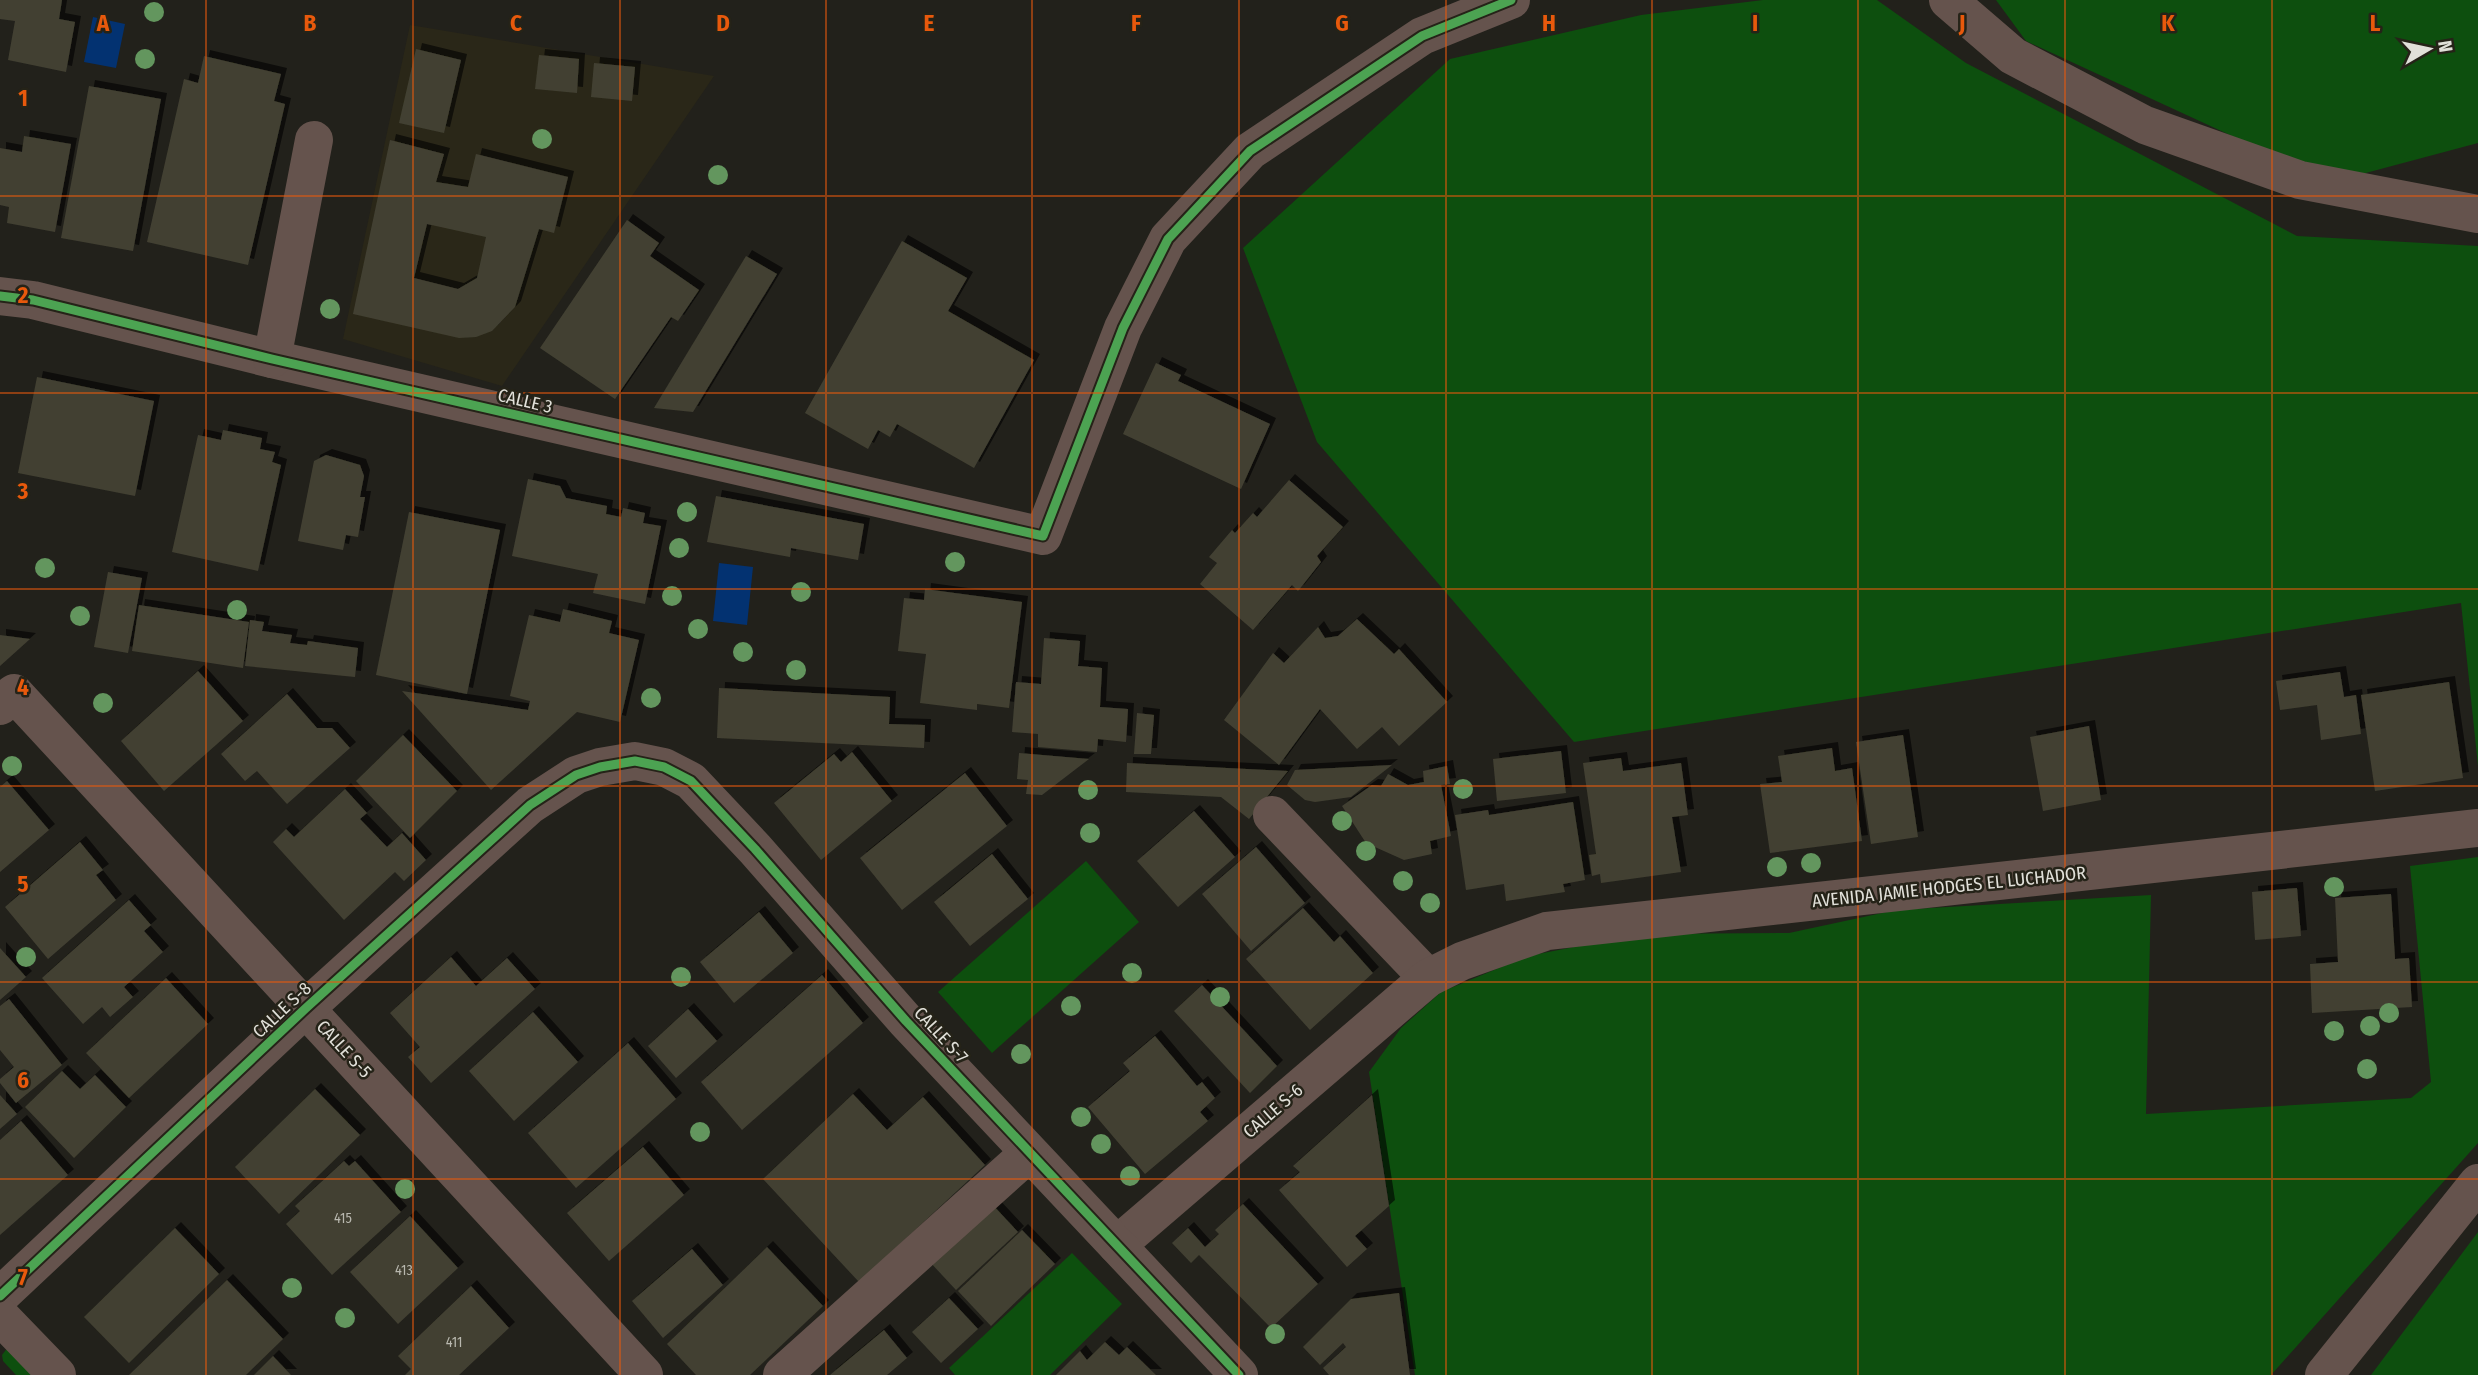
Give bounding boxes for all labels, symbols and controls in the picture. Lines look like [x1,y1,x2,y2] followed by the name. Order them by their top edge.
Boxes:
[96,9,110,37] text: A
[304,9,317,37] text: B
[510,9,522,37] text: C
[716,9,730,37] text: D
[924,9,935,37] text: E
[1131,9,1141,37] text: F
[1335,9,1349,37] text: G
[1542,9,1556,37] text: H
[1752,9,1758,37] text: I
[1958,9,1965,37] text: J
[2161,9,2175,37] text: K
[2370,9,2381,37] text: L
[2394,14,2464,84] north arrow
[2433,39,2458,54] text: N
[18,84,28,112] text: 1
[17,281,29,309] text: 2
[496,384,554,418] street label: CALLE 3
[17,477,29,505] text: 3
[17,673,29,701] text: 4
[1811,862,2087,912] street label: AVENIDA JAMIE HODGES EL LUCHADOR
[17,870,29,898] text: 5
[248,977,316,1043] street label: CALLE S-8
[909,1002,973,1068] street label: CALLE S-7
[312,1016,376,1082] street label: CALLE S-5
[17,1066,29,1094] text: 6
[1239,1079,1307,1143] street label: CALLE S-6
[334,1210,352,1227] house number: 415
[395,1262,413,1279] house number: 413
[18,1263,28,1291] text: 7
[446,1334,462,1351] house number: 411

